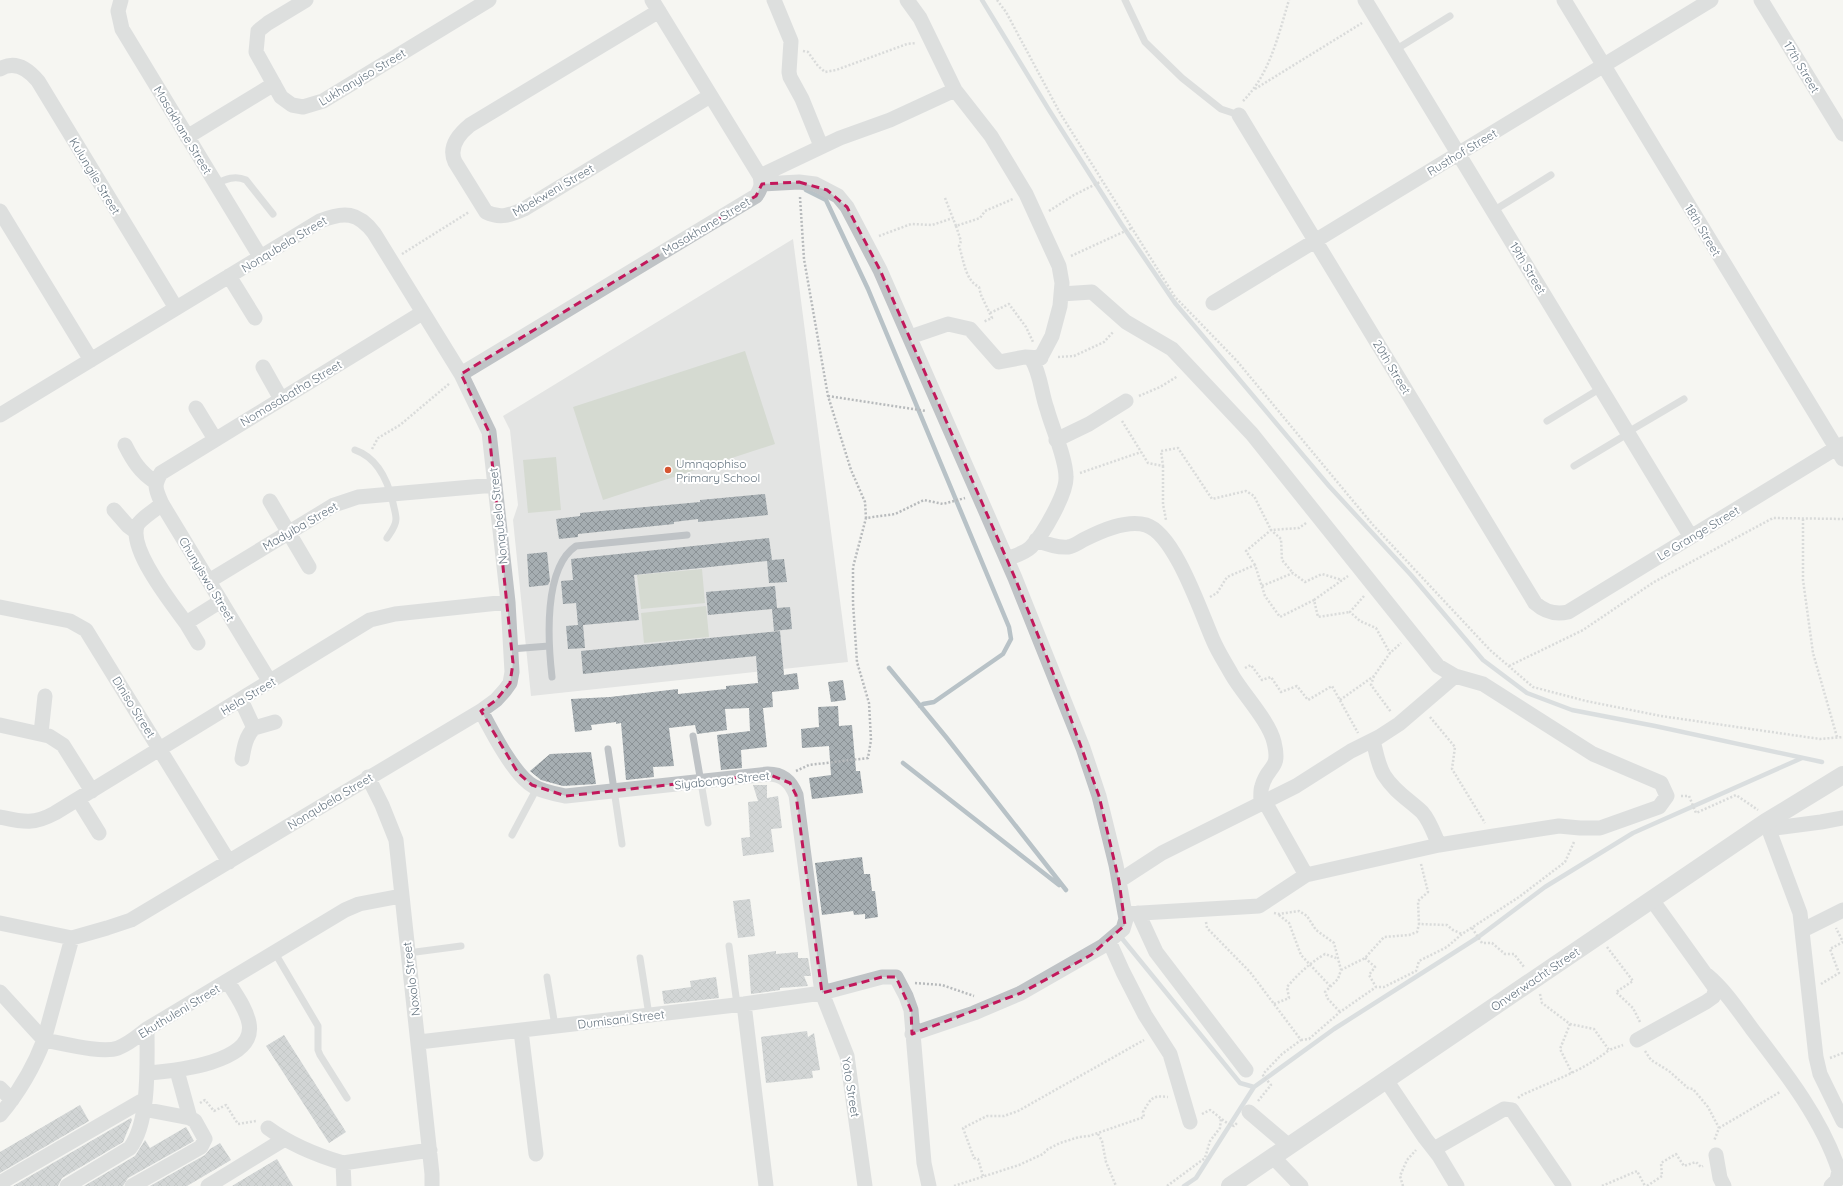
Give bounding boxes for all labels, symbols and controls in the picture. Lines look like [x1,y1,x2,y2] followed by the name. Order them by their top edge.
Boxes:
[1781,38,1823,96] street label: 17th Street
[316,45,408,109] street label: Lukhanyiso Street
[151,83,215,177] street label: Masakhane Street
[1424,125,1500,179] street label: Rusthof Street
[66,135,124,217] street label: Kulungile Street
[510,161,596,219] street label: Mbekweni Street
[659,194,753,258] street label: Masakhane Street
[1682,201,1724,259] street label: 18th Street
[238,213,330,275] street label: Nonqubela Street
[1507,239,1549,297] street label: 19th Street
[1370,337,1414,397] street label: 20th Street
[237,357,345,429] street label: Nomasabatha Street
[676,456,760,485] place label: Umnqophiso Primary School
[663,465,673,475] marker: Umnqophiso Primary School
[485,467,511,565] street label: Nonqubela Street
[260,498,340,554] street label: Madyiba Street
[1654,502,1742,564] street label: Le Grange Street
[176,534,238,624] street label: Chunyiswa Street
[109,673,159,741] street label: Diniso Street
[218,674,278,718] street label: Hela Street
[674,768,770,792] street label: Siyabonga Street
[284,770,376,832] street label: Nonqubela Street
[399,941,423,1017] street label: Noxolo Street
[1488,944,1582,1014] street label: Onverwacht Street
[135,981,223,1041] street label: Ekuthuleni Street
[577,1006,665,1032] street label: Dumisani Street
[839,1056,863,1118] street label: Yoto Street

